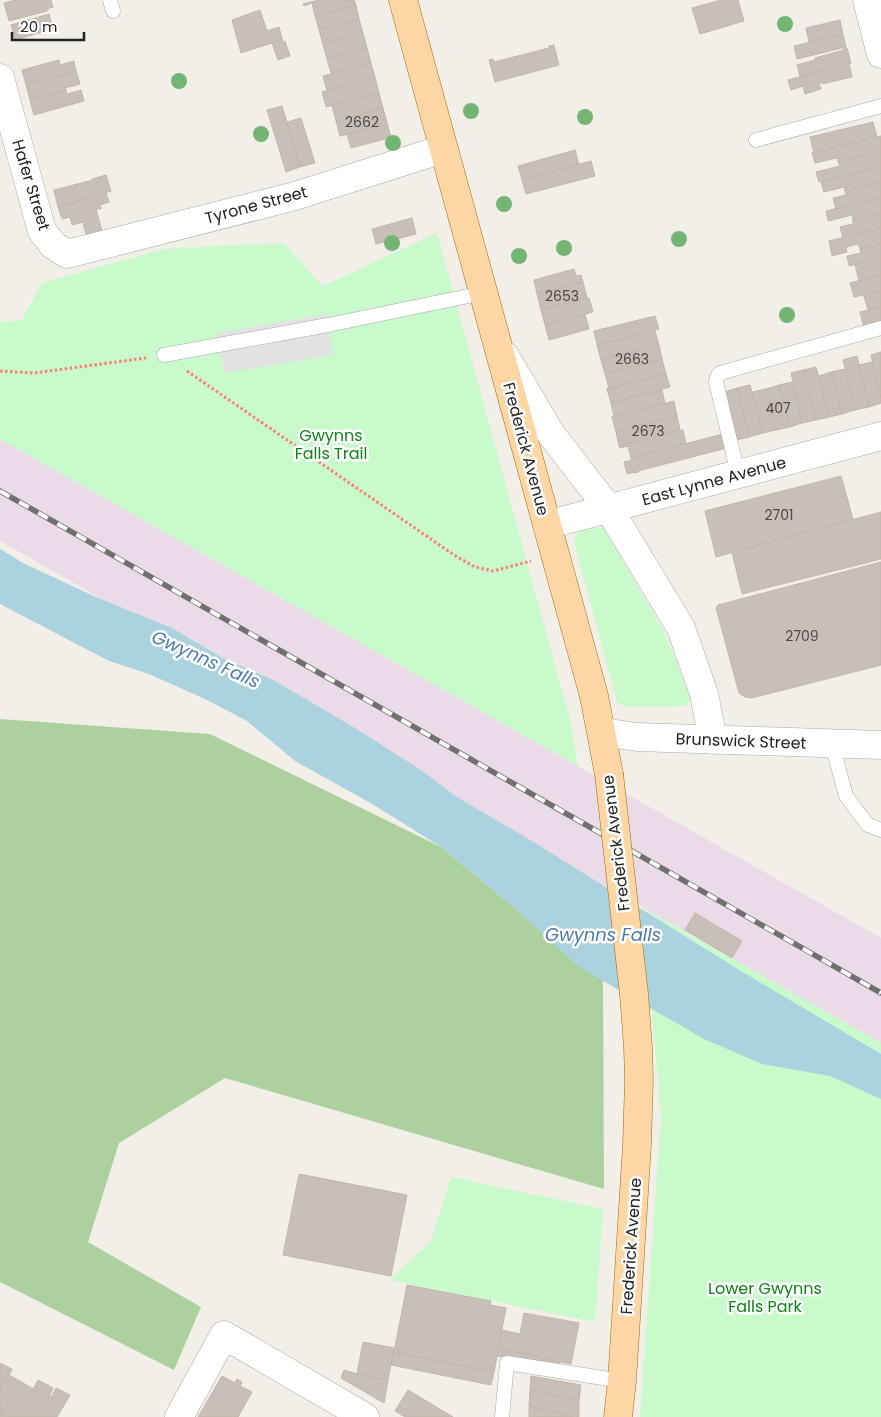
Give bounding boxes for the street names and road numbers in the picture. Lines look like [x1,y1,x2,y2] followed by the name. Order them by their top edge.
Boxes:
[6,137,56,234] street label: Hafer Street
[202,180,310,230] street label: Tyrone Street
[497,380,555,518] street label: Frederick Avenue
[639,451,789,511] street label: East Lynne Avenue
[675,727,807,755] street label: Brunswick Street
[596,774,636,912] street label: Frederick Avenue
[615,1177,647,1315] street label: Frederick Avenue

